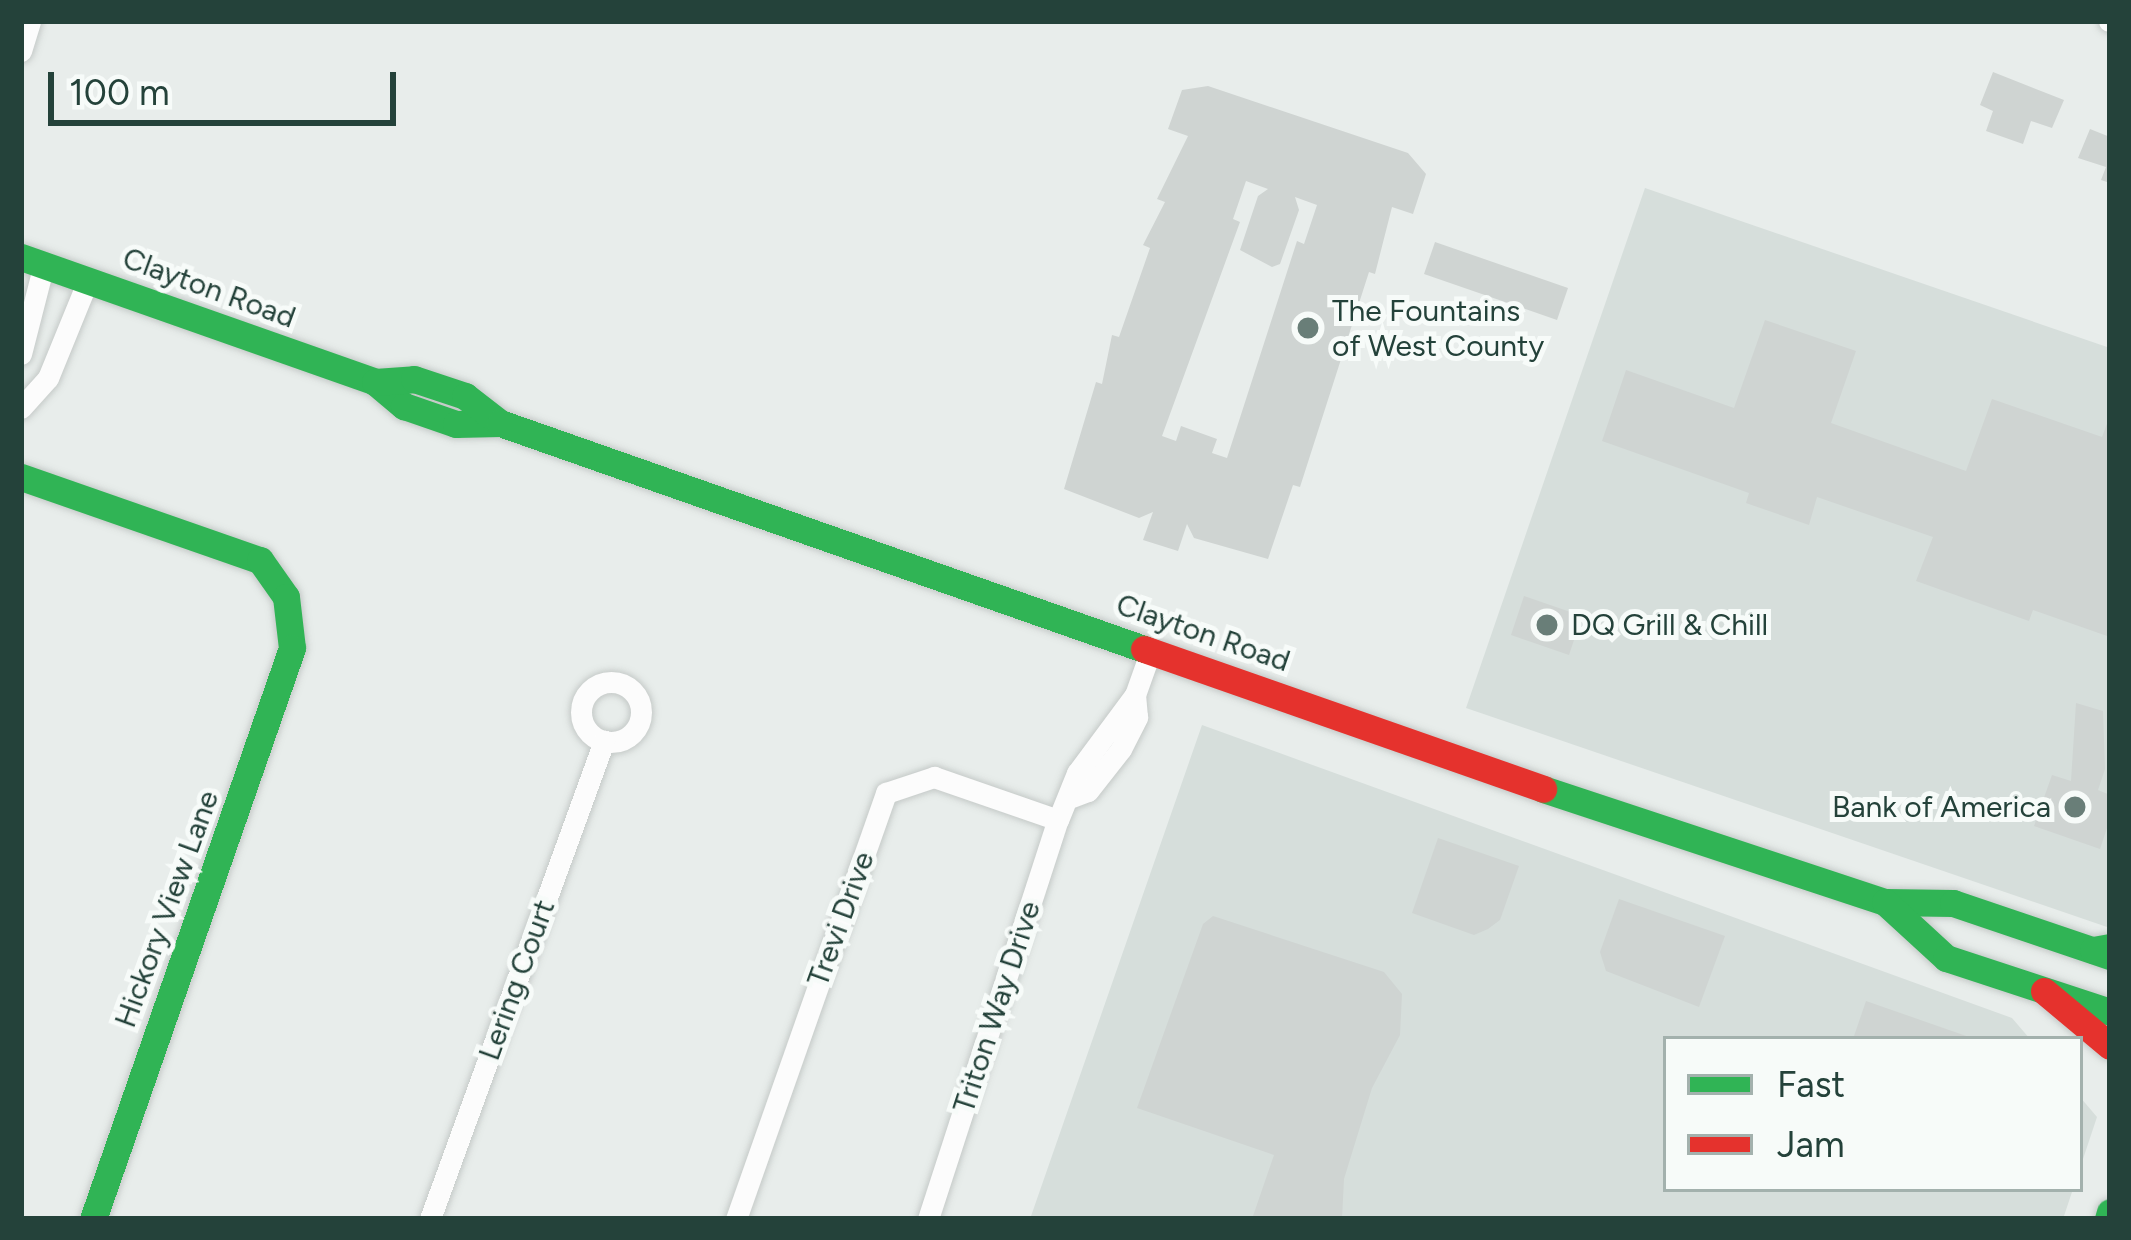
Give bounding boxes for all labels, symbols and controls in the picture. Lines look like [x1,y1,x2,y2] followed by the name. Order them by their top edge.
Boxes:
[54,48,402,122] scale bar
[69,71,170,114] text: 100 m
[118,240,300,336] street label: Clayton Road
[1332,293,1544,364] place label: The Fountains of West County
[1295,315,1321,341] marker: The Fountains of West County
[1112,587,1294,679] street label: Clayton Road
[1571,607,1768,643] place label: DQ Grill & Chill
[1534,612,1560,638] marker: DQ Grill & Chill
[107,786,227,1032] street label: Hickory View Lane
[1832,789,2051,825] place label: Bank of America
[2062,794,2088,820] marker: Bank of America
[800,847,882,991] street label: Trevi Drive
[471,895,563,1065] street label: Lering Court
[946,897,1048,1117] street label: Triton Way Drive
[1663,1036,2083,1192] legend
[1777,1063,1845,1106] text: Fast
[1777,1123,1845,1166] text: Jam

